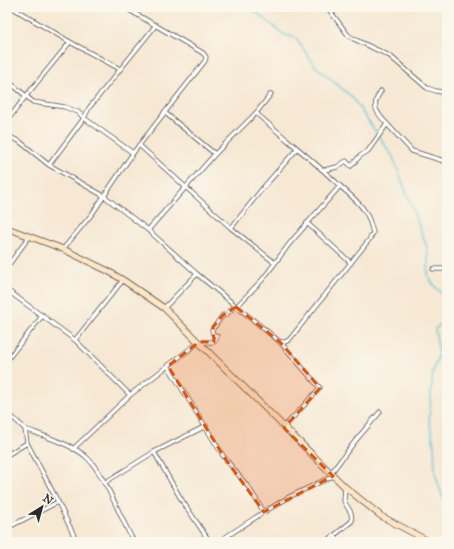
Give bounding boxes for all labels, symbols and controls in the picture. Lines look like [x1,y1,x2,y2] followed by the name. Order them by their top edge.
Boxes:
[22,487,62,527] north arrow
[40,491,56,508] text: N

